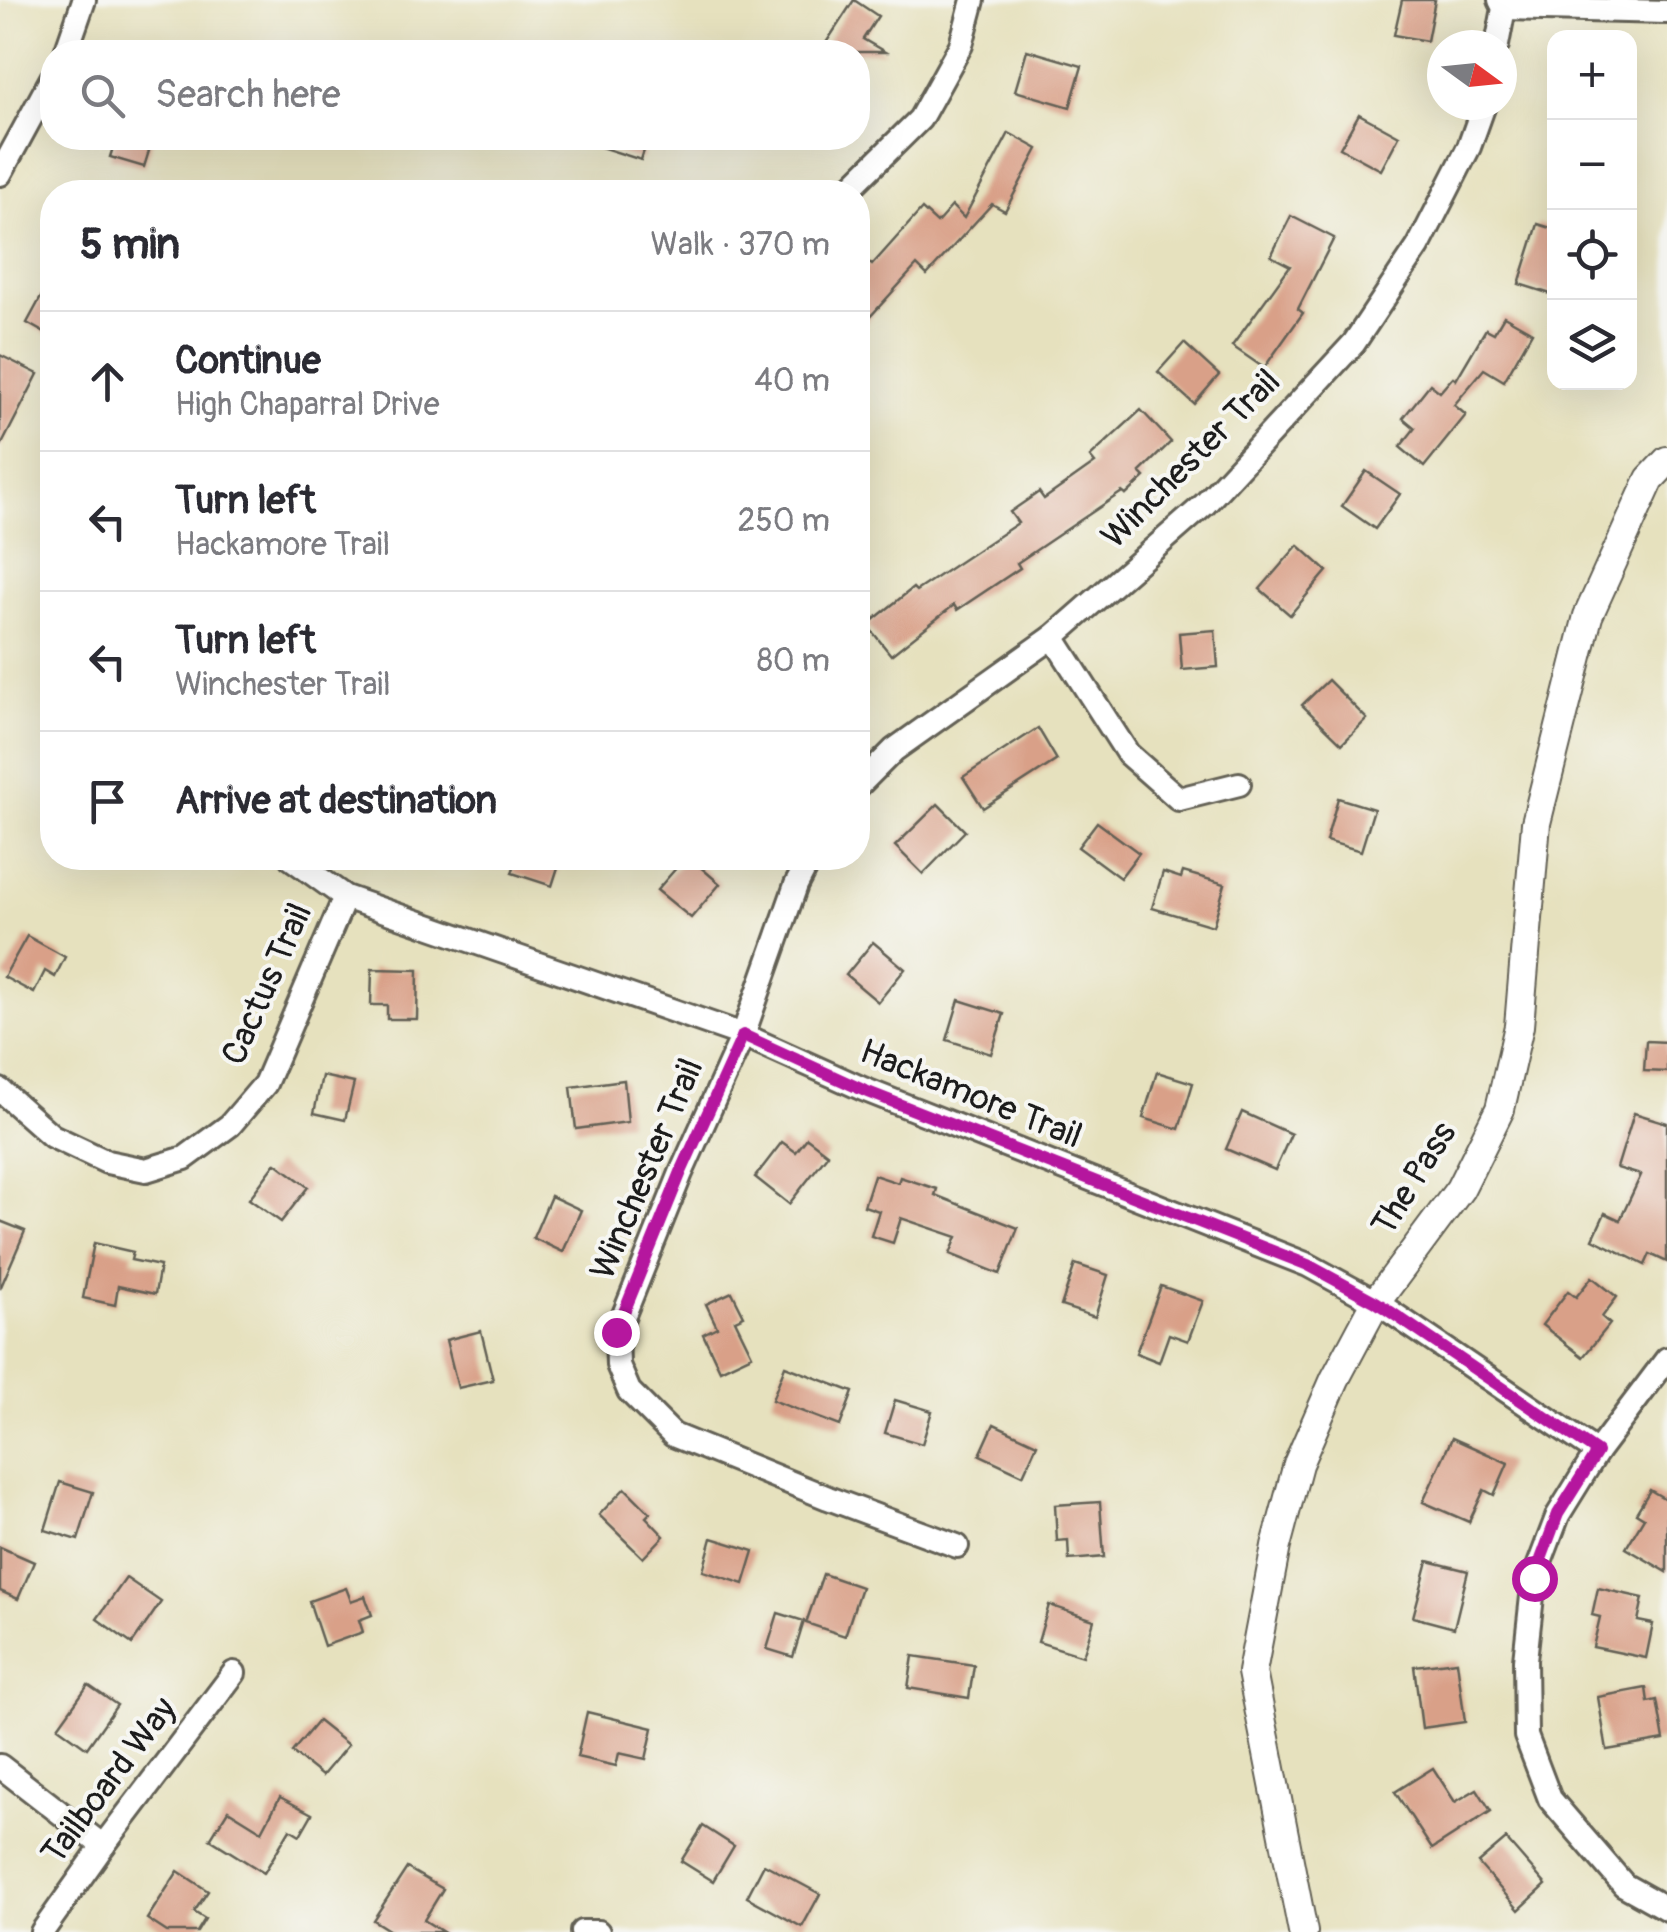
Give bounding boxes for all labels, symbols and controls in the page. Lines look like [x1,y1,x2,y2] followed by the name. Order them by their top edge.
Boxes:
[1427,30,1517,120] north arrow
[1547,30,1637,390] map controls
[1547,30,1637,120] button: +
[40,40,870,150] search box
[75,68,130,123] icon: search
[155,71,341,119] text: Search here
[1547,120,1637,210] button: −
[1547,210,1637,300] button: locate
[80,219,180,271] text: 5 min
[651,225,830,265] text: Walk · 370 m
[1547,300,1637,390] button: layers
[175,337,321,385] text: Continue
[80,354,135,409] icon: ahead
[1092,360,1290,558] street label: Winchester Trail
[754,361,830,401] text: 40 m
[175,385,440,425] text: High Chaparral Drive
[175,477,316,525] text: Turn left
[80,494,135,549] icon: left
[738,501,830,541] text: 250 m
[175,525,390,565] text: Hackamore Trail
[175,617,316,665] text: Turn left
[80,634,135,689] icon: left
[757,641,830,681] text: 80 m
[175,665,391,705] text: Winchester Trail
[80,774,135,829] icon: arrive
[175,777,497,825] text: Arrive at destination
[212,896,322,1072] street label: Cactus Trail
[854,1030,1088,1158] street label: Hackamore Trail
[581,1052,713,1286] street label: Winchester Trail
[1362,1114,1466,1244] street label: The Pass
[594,1310,640,1356] route end
[1512,1556,1558,1602] route start
[32,1689,186,1873] street label: Tailboard Way

